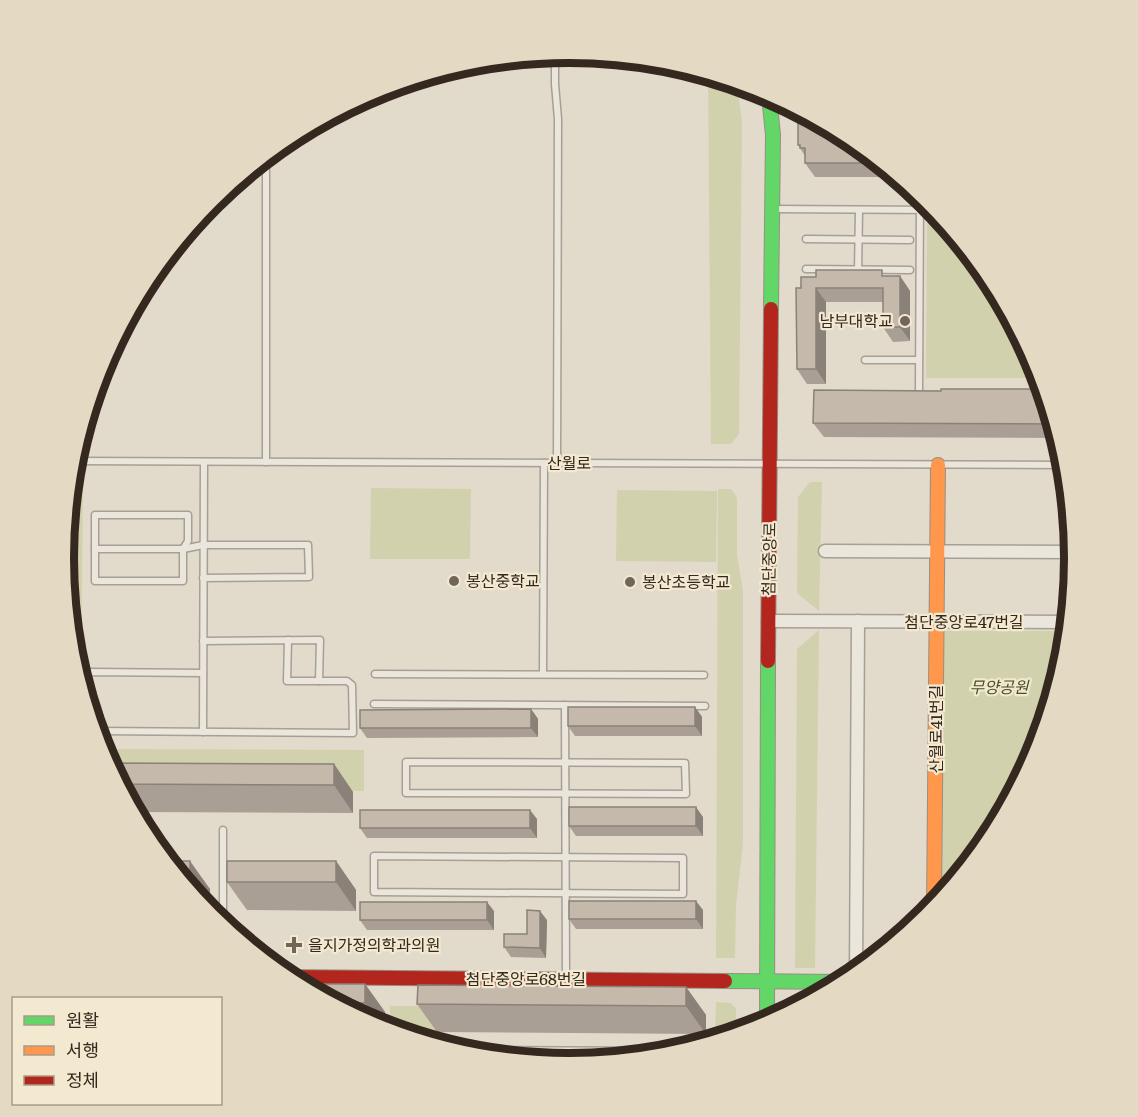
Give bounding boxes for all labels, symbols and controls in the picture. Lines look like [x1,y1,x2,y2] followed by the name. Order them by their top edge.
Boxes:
[819,308,893,332] place label: 남부대학교
[898,314,912,328] marker: 남부대학교
[547,450,591,474] street label: 산월로
[755,522,781,596] street label: 첨단중앙로
[466,568,540,592] place label: 봉산중학교
[642,569,730,593] place label: 봉산초등학교
[447,574,461,588] marker: 봉산중학교
[623,575,637,589] marker: 봉산초등학교
[904,609,1024,633] street label: 첨단중앙로47번길
[970,674,1030,698] park label: 무양공원
[923,685,947,773] street label: 산월로41번길
[308,932,440,956] place label: 을지가정의학과의원
[285,936,303,954] marker: 을지가정의학과의원
[466,966,586,990] street label: 첨단중앙로68번길
[12,997,222,1105] legend
[66,1006,99,1033] text: 원활
[66,1036,99,1063] text: 서행
[66,1066,99,1093] text: 정체

